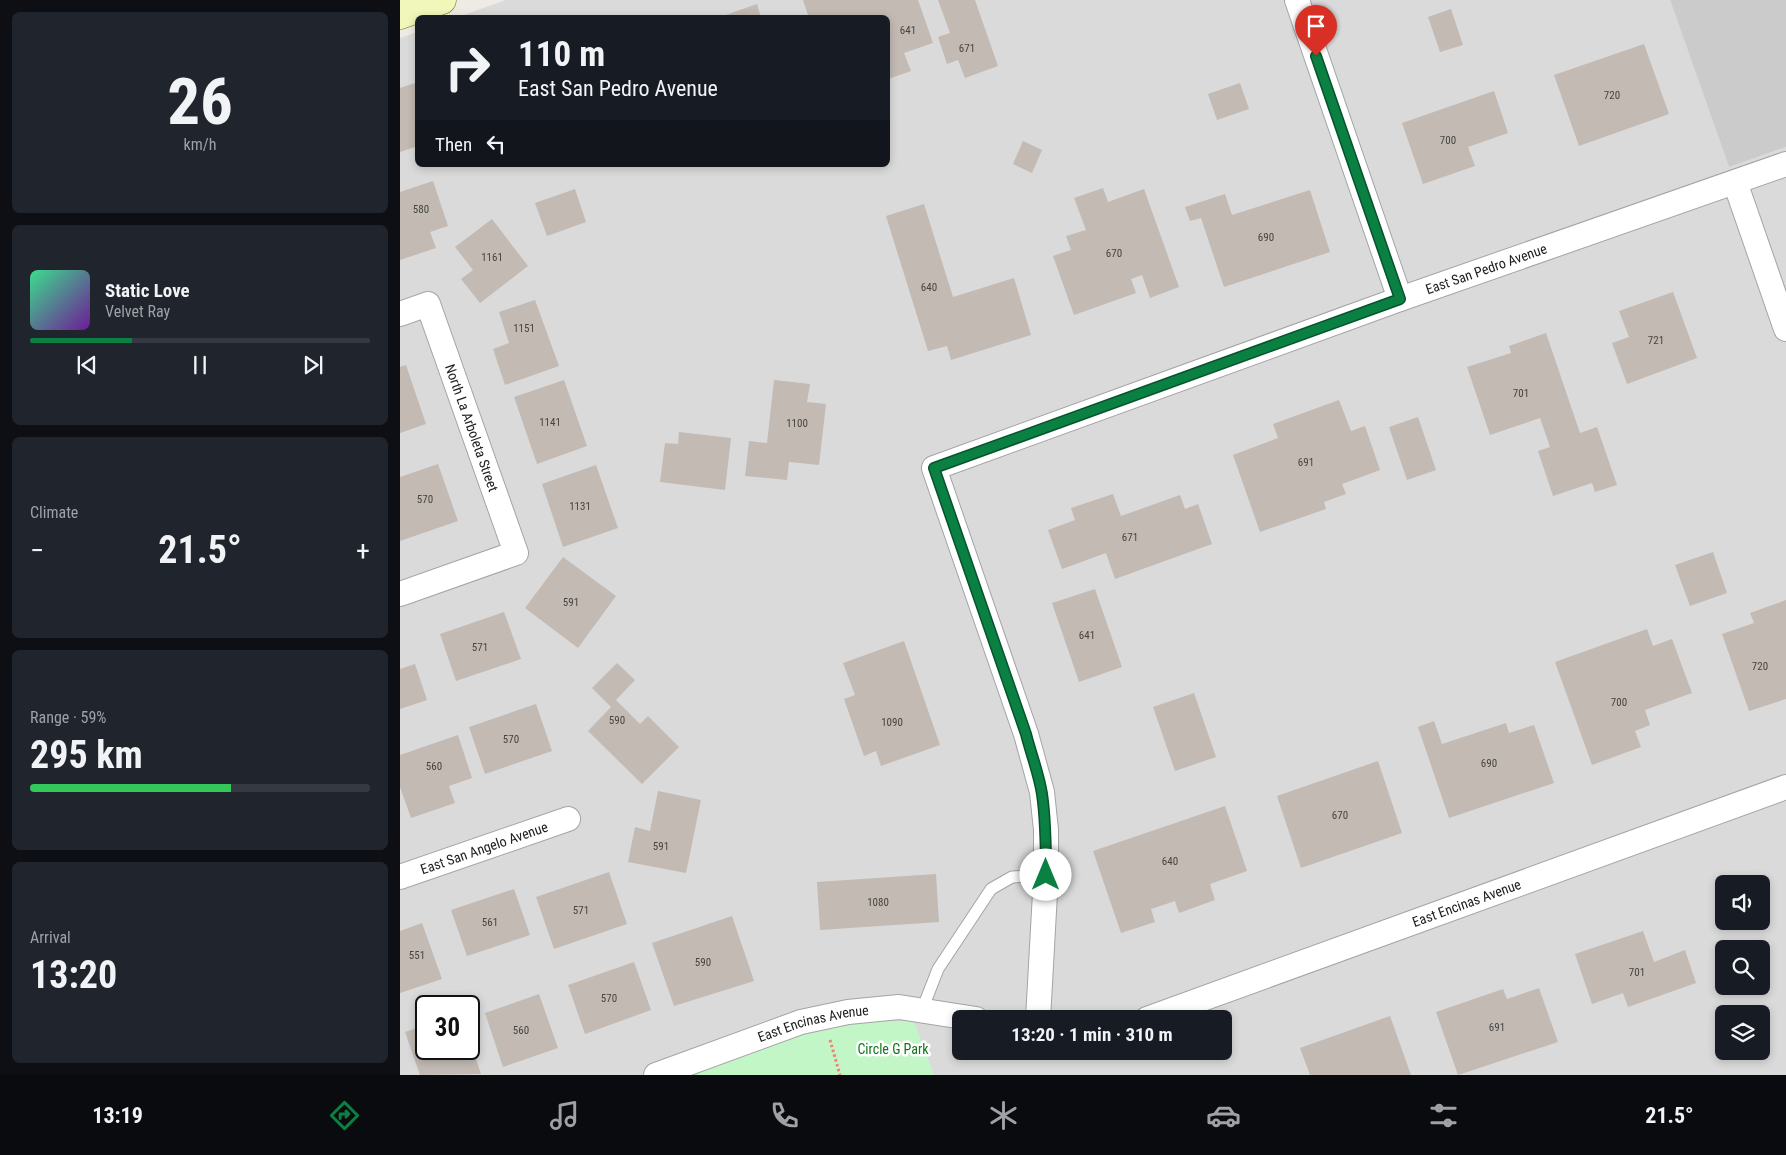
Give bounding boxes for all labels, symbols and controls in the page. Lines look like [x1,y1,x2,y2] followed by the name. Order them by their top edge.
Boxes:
[1295,5,1337,56] pin
[1302,12,1330,40] icon: arrive
[900,24,916,37] house number: 641
[518,34,605,75] text: 110 m
[435,35,500,100] icon: right
[959,42,975,55] house number: 671
[167,64,233,140] text: 26
[518,76,718,101] text: East San Pedro Avenue
[1604,89,1620,102] house number: 720
[482,130,510,158] icon: left
[435,133,472,156] text: Then
[1440,134,1456,147] house number: 700
[184,135,216,154] text: km/h
[413,203,429,216] house number: 580
[1258,231,1274,244] house number: 690
[1423,240,1549,297] street label: East San Pedro Avenue
[1106,247,1122,260] house number: 670
[481,251,503,264] house number: 1161
[105,279,190,302] text: Static Love
[921,281,937,294] house number: 640
[105,302,170,321] text: Velvet Ray
[513,322,535,335] house number: 1151
[1648,334,1664,347] house number: 721
[73,351,101,379] icon: previous
[186,351,214,379] icon: pause
[299,351,327,379] icon: next
[442,362,502,494] street label: North La Arboleta Street
[1513,387,1529,400] house number: 701
[539,416,561,429] house number: 1141
[786,417,808,430] house number: 1100
[1298,456,1314,469] house number: 691
[417,493,433,506] house number: 570
[569,500,591,513] house number: 1131
[30,503,78,522] text: Climate
[158,528,242,572] text: 21.5°
[1122,531,1138,544] house number: 671
[30,534,44,567] text: −
[356,534,370,567] text: +
[563,596,579,609] house number: 591
[1079,629,1095,642] house number: 641
[472,641,488,654] house number: 571
[1752,660,1768,673] house number: 720
[1611,696,1627,709] house number: 700
[30,708,106,727] text: Range · 59%
[609,714,625,727] house number: 590
[881,716,903,729] house number: 1090
[30,733,143,777] text: 295 km
[503,733,519,746] house number: 570
[1481,757,1497,770] house number: 690
[426,760,442,773] house number: 560
[1332,809,1348,822] house number: 670
[418,818,550,877] street label: East San Angelo Avenue
[653,840,669,853] house number: 591
[1019,848,1071,900] position arrow
[1162,855,1178,868] house number: 640
[1715,875,1770,1060] map controls
[1715,875,1770,930] button: sound
[1410,876,1523,930] street label: East Encinas Avenue
[867,896,889,909] house number: 1080
[573,904,589,917] house number: 571
[482,916,498,929] house number: 561
[30,928,71,947] text: Arrival
[1715,940,1770,995] button: search
[409,949,425,962] house number: 551
[30,953,117,997] text: 13:20
[695,956,711,969] house number: 590
[1629,966,1645,979] house number: 701
[601,992,617,1005] house number: 570
[415,995,480,1060] speed limit sign: 30
[755,1002,870,1045] street label: East Encinas Avenue
[1715,1005,1770,1060] button: layers
[1489,1021,1505,1034] house number: 691
[1011,1023,1173,1046] text: 13:20 · 1 min · 310 m
[513,1024,529,1037] house number: 560
[857,1041,929,1057] park label: Circle G Park
[327,1098,362,1133] icon: directions
[547,1098,582,1133] icon: music
[767,1098,802,1133] icon: phone
[986,1098,1021,1133] icon: climate
[1206,1098,1241,1133] icon: car
[1426,1098,1461,1133] icon: filters
[92,1103,143,1128] text: 13:19
[1645,1103,1694,1128] text: 21.5°

